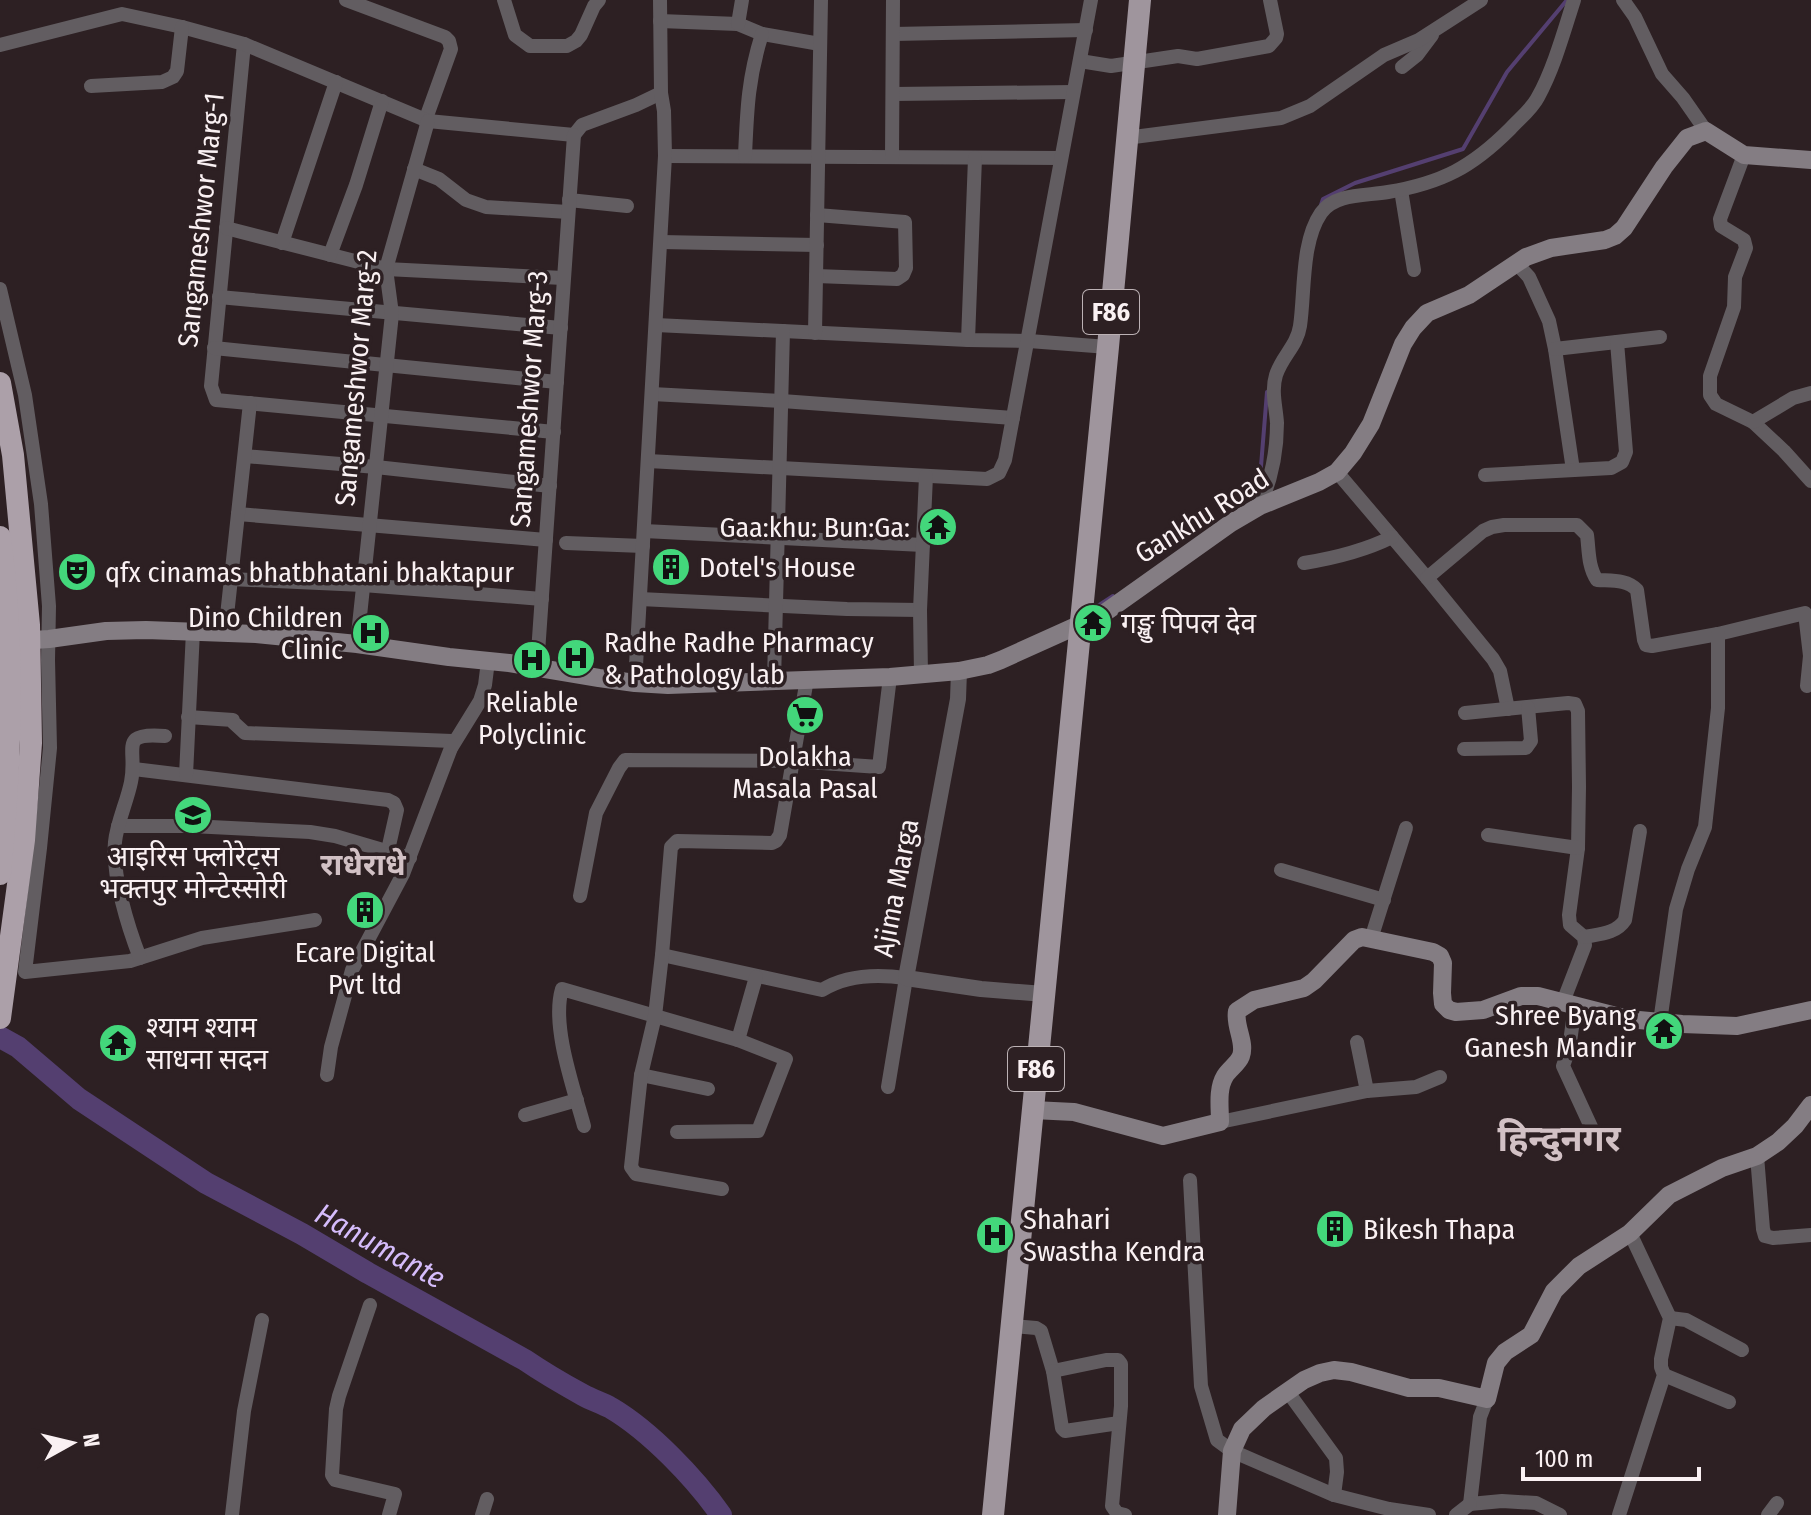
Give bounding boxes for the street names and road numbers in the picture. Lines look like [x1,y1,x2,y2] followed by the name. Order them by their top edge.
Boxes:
[171,91,231,349] street label: Sangameshwor Marg-1
[328,249,384,507] street label: Sangameshwor Marg-2
[504,269,554,529] street label: Sangameshwor Marg-3
[1083,290,1139,334] road number: F86
[1129,462,1275,570] street label: Gankhu Road
[866,816,926,960] street label: Ajima Marga
[1008,1047,1064,1091] road number: F86

